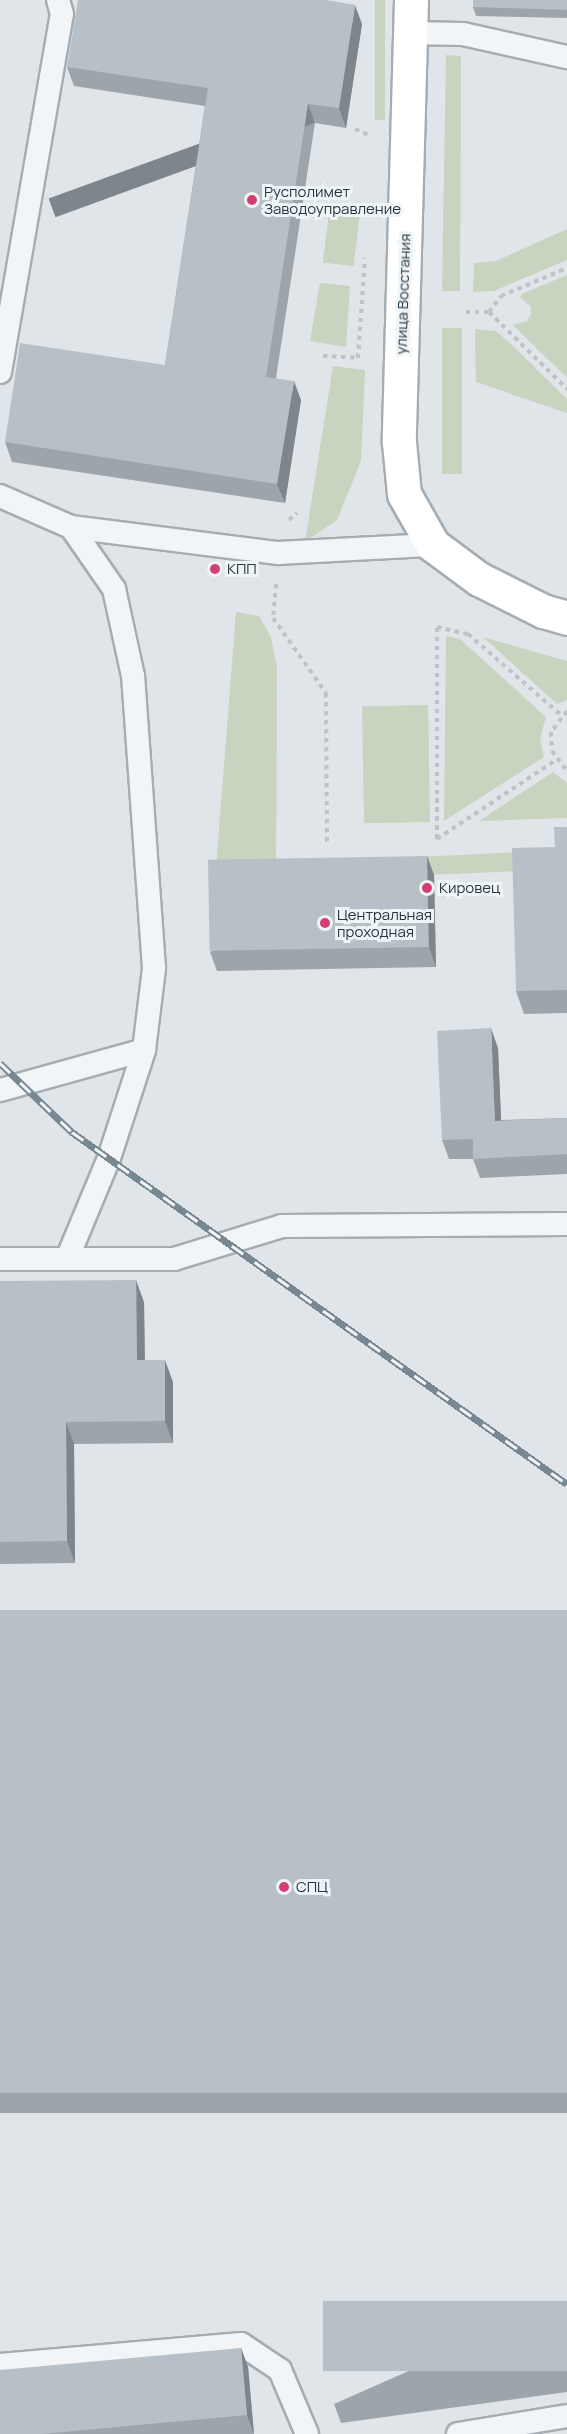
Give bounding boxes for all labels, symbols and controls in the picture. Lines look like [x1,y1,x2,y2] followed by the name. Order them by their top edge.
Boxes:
[264,182,401,217] place label: Русполимет Заводоуправление
[245,193,259,207] marker: Русполимет Заводоуправление
[392,233,414,355] street label: улица Восстания
[227,560,257,578] place label: КПП
[208,562,222,576] marker: КПП
[439,879,500,897] place label: Кировец
[420,881,434,895] marker: Кировец
[337,905,432,940] place label: Центральная проходная
[318,916,332,930] marker: Центральная проходная
[296,1878,328,1896] place label: СПЦ
[277,1880,291,1894] marker: СПЦ

